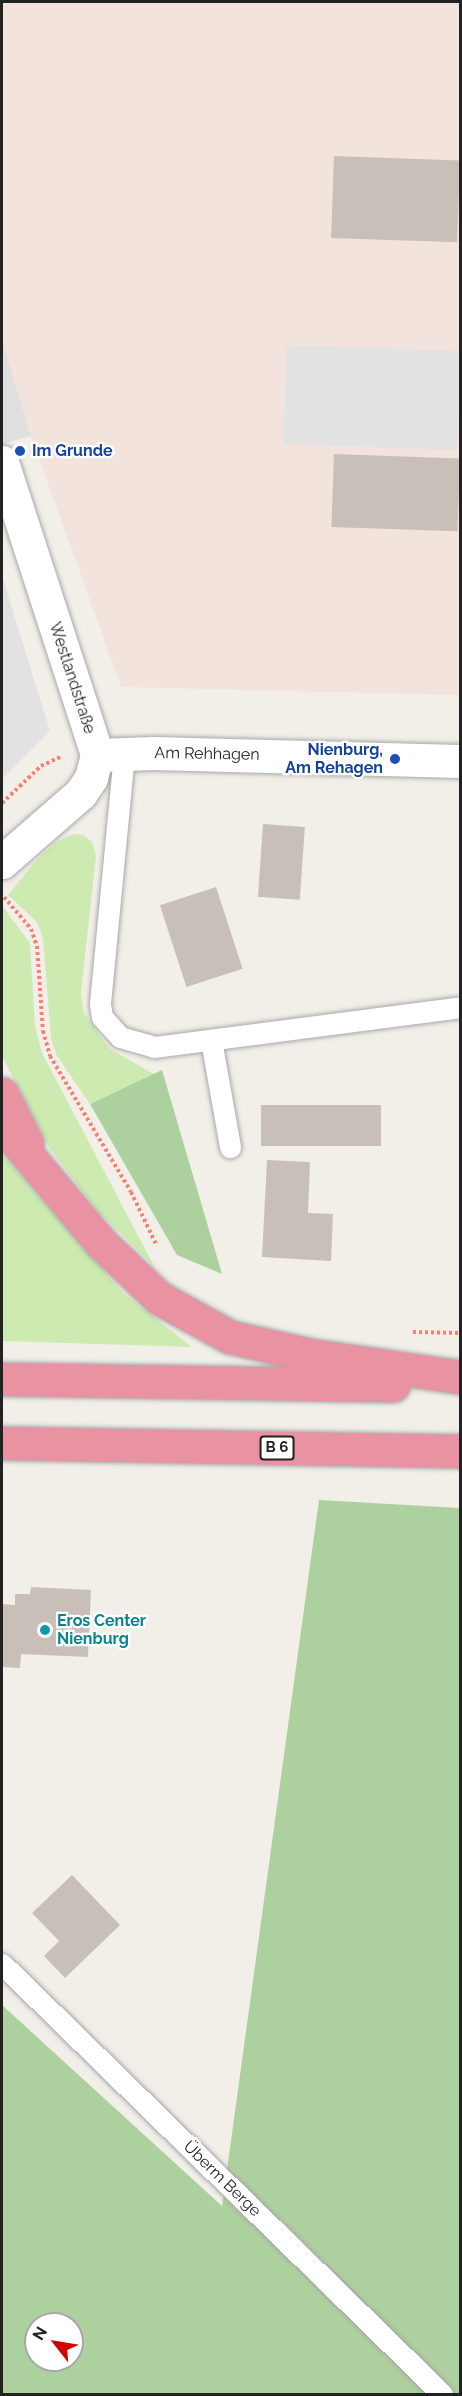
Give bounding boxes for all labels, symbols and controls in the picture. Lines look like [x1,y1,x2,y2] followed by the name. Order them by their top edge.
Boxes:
[32,441,113,461] place label: Im Grunde
[13,444,27,458] marker: Im Grunde
[45,620,99,736] street label: Westlandstraße
[285,740,383,778] place label: Nienburg, Am Rehagen
[154,743,260,765] street label: Am Rehhagen
[388,752,402,766] marker: Nienburg, Am Rehagen
[259,1436,295,1460] road number: B 6
[57,1611,146,1649] place label: Eros Center Nienburg
[38,1623,52,1637] marker: Eros Center Nienburg
[179,2137,265,2221] street label: Überm Berge
[24,2312,84,2372] north arrow
[29,2323,51,2344] text: N

